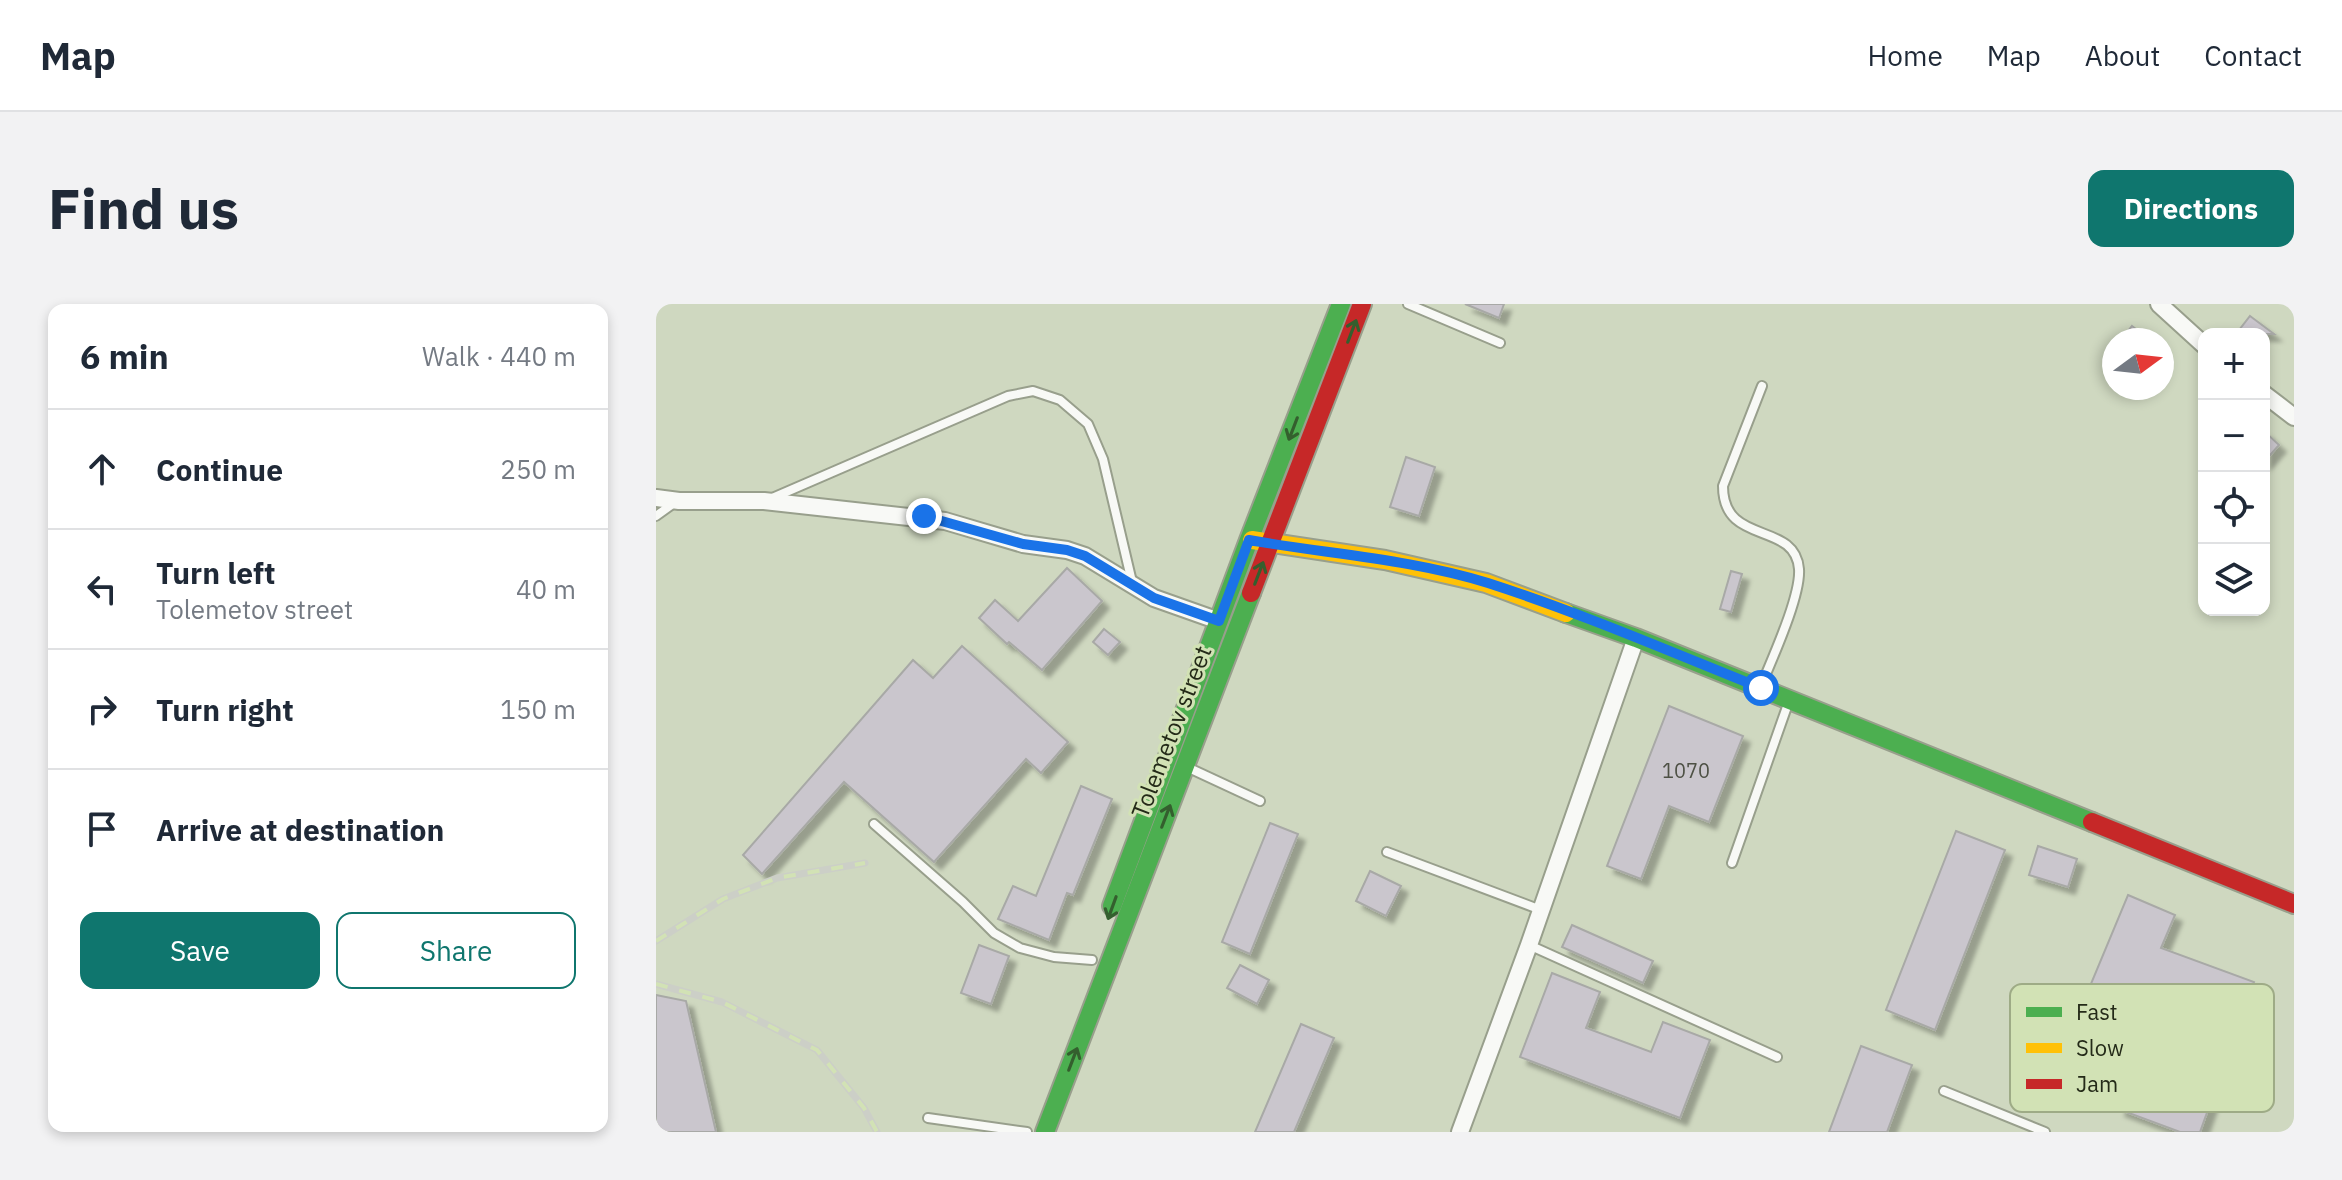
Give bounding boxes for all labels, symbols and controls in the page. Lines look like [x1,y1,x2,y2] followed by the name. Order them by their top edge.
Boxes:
[40,31,116,80] text: Map
[1867,37,1943,74] text: Home
[1987,37,2041,74] text: Map
[2085,37,2160,74] text: About
[2204,37,2302,74] text: Contact
[2088,170,2294,247] button: Directions
[48,172,239,244] text: Find us
[1346,319,1360,344] one-way arrow
[2102,328,2174,400] north arrow
[2198,328,2270,616] map controls
[2198,328,2270,400] button: +
[80,334,169,378] text: 6 min
[422,339,576,373] text: Walk · 440 m
[2198,400,2270,472] button: −
[1284,416,1299,441] one-way arrow
[80,447,124,491] icon: ahead
[156,450,283,489] text: Continue
[500,452,576,486] text: 250 m
[2198,472,2270,544] button: locate
[906,498,942,534] route end
[2198,544,2270,616] button: layers
[156,553,275,592] text: Turn left
[1253,561,1267,586] one-way arrow
[80,567,124,611] icon: left
[516,572,576,606] text: 40 m
[156,592,353,626] text: Tolemetov street
[1124,641,1219,822] street label: Tolemetov street
[1743,670,1779,706] route start
[80,687,124,731] icon: right
[156,690,294,729] text: Turn right
[500,692,576,726] text: 150 m
[1662,757,1710,784] house number: 1070
[1160,804,1174,829] one-way arrow
[80,807,124,851] icon: arrive
[156,810,444,849] text: Arrive at destination
[1104,895,1118,920] one-way arrow
[80,912,320,989] button: Save
[336,912,576,989] button: Share
[2010,984,2274,1112] legend
[2076,997,2117,1026] text: Fast
[2076,1033,2124,1062] text: Slow
[1067,1047,1081,1072] one-way arrow
[2076,1069,2118,1098] text: Jam

